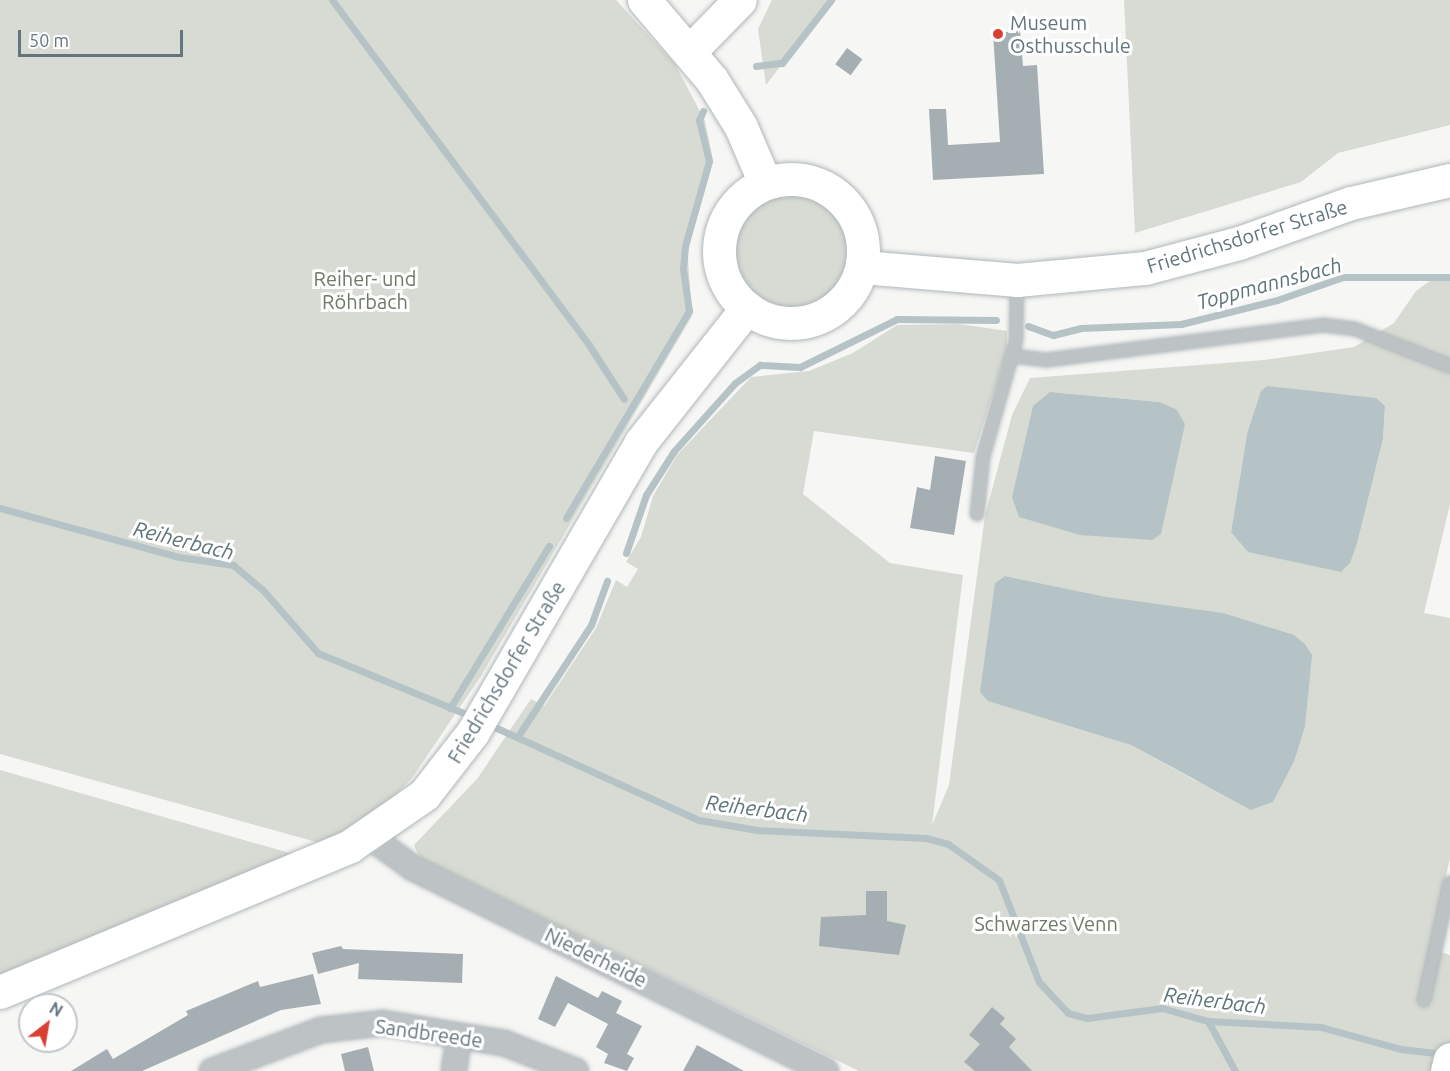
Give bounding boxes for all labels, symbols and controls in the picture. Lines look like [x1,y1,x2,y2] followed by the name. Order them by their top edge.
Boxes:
[1010,11,1131,58] place label: Museum Osthusschule
[21,18,186,56] scale bar
[991,27,1005,41] marker: Museum Osthusschule
[29,30,69,50] text: 50 m
[1144,194,1350,278] street label: Friedrichsdorfer Straße
[1194,252,1344,314] water label: Toppmannsbach
[314,267,416,314] park label: Reiher- und Röhrbach
[131,515,237,565] water label: Reiherbach
[442,577,570,767] street label: Friedrichsdorfer Straße
[704,789,810,827] water label: Reiherbach
[974,911,1118,935] park label: Schwarzes Venn
[541,922,651,992] street label: Niederheide
[1162,981,1268,1019] water label: Reiherbach
[18,993,78,1053] north arrow
[46,998,66,1020] text: N
[374,1014,484,1052] street label: Sandbreede

